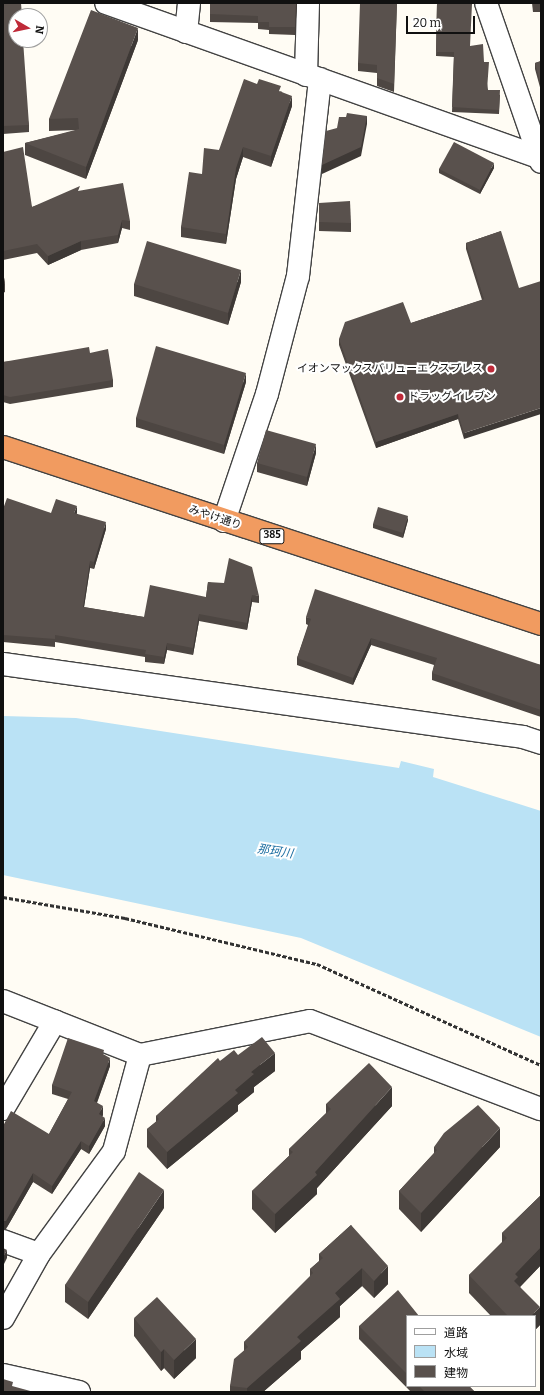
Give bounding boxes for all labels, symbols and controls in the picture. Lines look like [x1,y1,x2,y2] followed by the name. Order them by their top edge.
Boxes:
[8,8,48,48] north arrow
[408,8,477,34] scale bar
[413,16,441,30] text: 20 m
[32,25,46,35] text: N
[296,362,483,376] place label: イオンマックスバリューエクスプレス
[486,364,496,374] marker: イオンマックスバリューエクスプレス
[408,390,496,404] place label: ドラッグイレブン
[395,392,405,402] marker: ドラッグイレブン
[187,503,243,533] street label: みやけ通り
[259,528,285,544] road number: 385
[256,842,294,862] water label: 那珂川
[406,1315,536,1387] legend
[444,1326,468,1340] text: 道路
[444,1346,468,1360] text: 水域
[444,1366,468,1380] text: 建物

